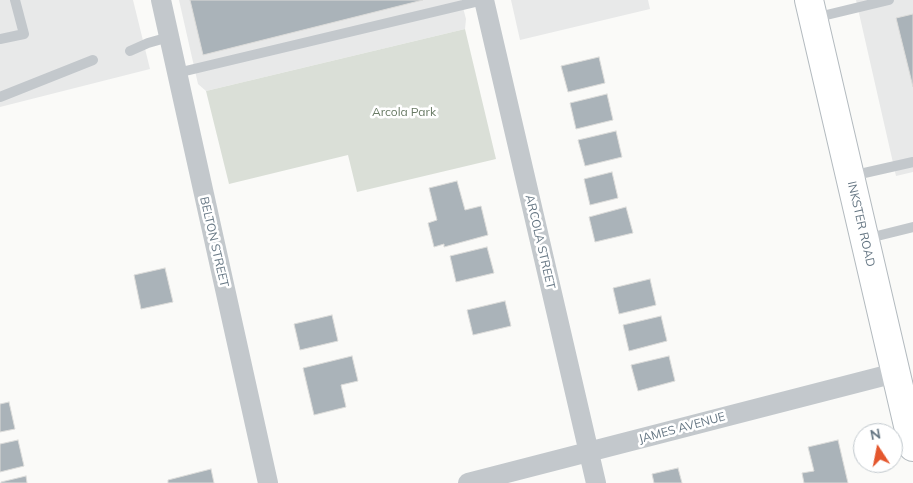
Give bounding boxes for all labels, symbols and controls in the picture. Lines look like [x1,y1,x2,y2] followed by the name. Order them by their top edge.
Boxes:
[372,105,436,119] park label: Arcola Park
[844,180,878,268] street label: INKSTER ROAD
[522,193,558,291] street label: ARCOLA STREET
[197,195,231,289] street label: BELTON STREET
[637,410,727,446] street label: JAMES AVENUE
[853,423,903,473] north arrow
[868,424,882,444] text: N

